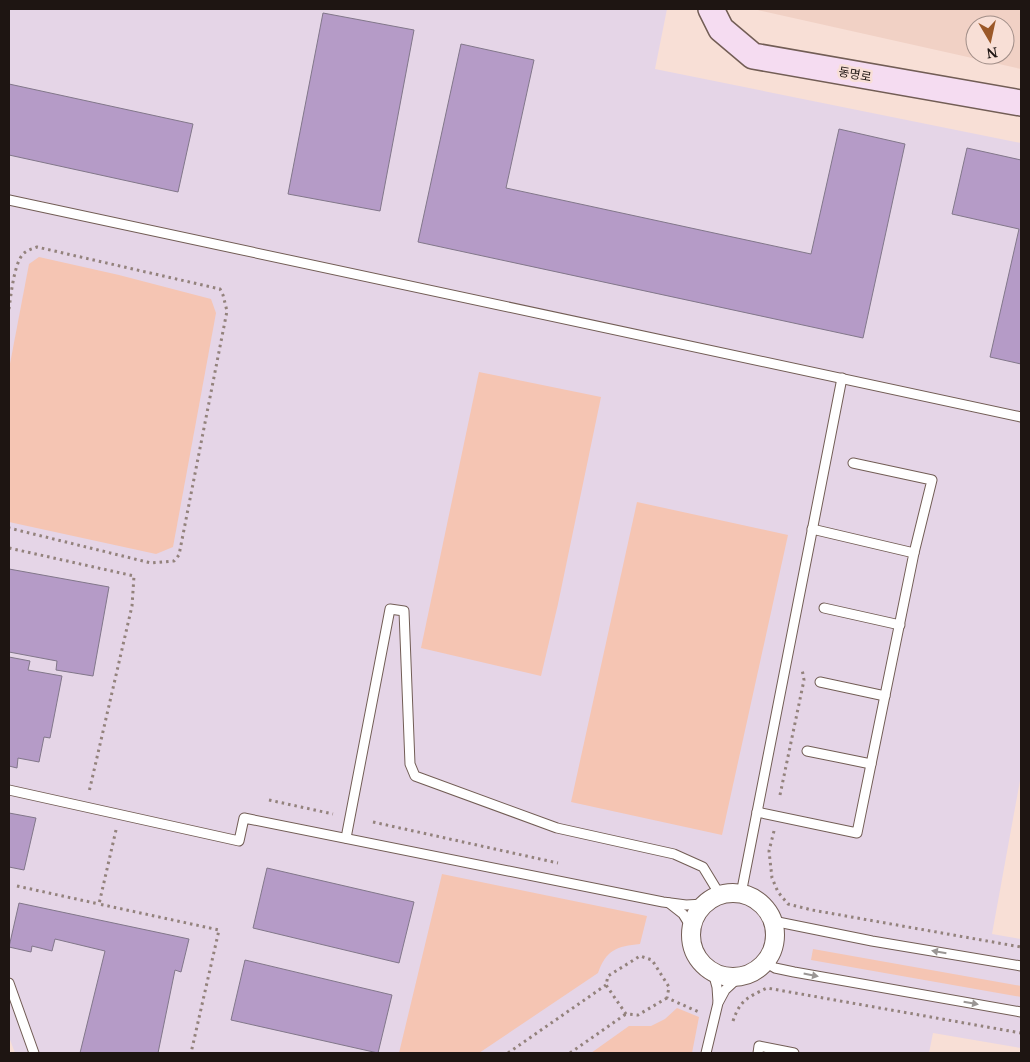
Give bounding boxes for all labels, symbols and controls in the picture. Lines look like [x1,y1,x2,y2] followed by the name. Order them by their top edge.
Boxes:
[965,15,1015,65] north arrow
[985,43,999,64] text: N
[837,63,873,85] street label: 동명로
[930,948,946,956] one-way arrow
[804,971,819,979] one-way arrow
[964,1000,980,1008] one-way arrow

